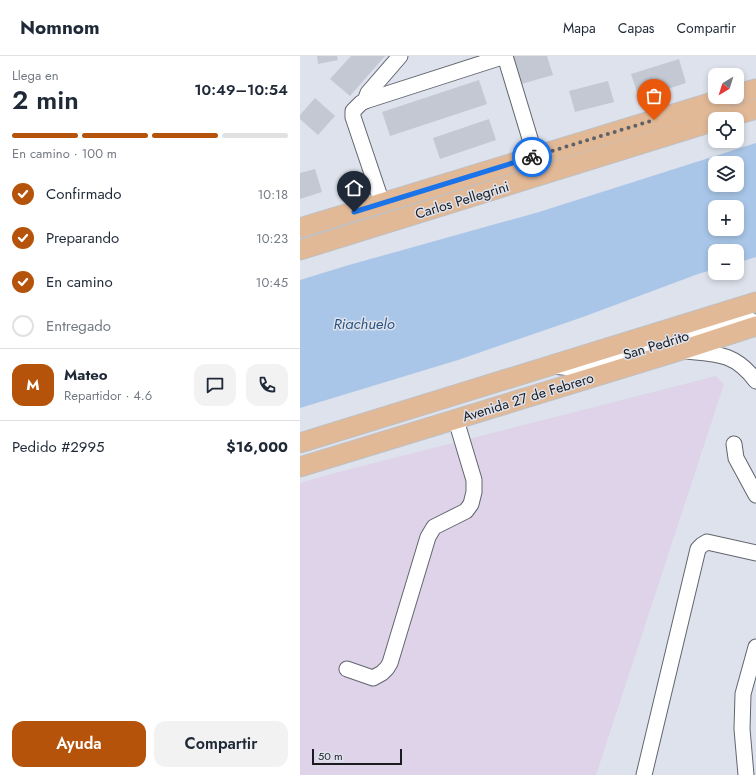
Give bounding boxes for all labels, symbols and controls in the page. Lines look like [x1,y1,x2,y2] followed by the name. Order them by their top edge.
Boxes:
[20,14,100,41] text: Nomnom
[563,18,596,38] text: Mapa
[618,18,655,38] text: Capas
[677,18,736,38] text: Compartir
[12,66,59,85] text: Llega en
[708,68,744,104] north arrow
[708,68,744,280] map controls
[194,79,288,101] text: 10:49–10:54
[637,79,671,120] pin
[12,81,79,119] text: 2 min
[643,85,665,107] icon: bag
[708,112,744,148] button: locate
[512,137,552,177] courier
[12,144,117,163] text: En camino · 100 m
[521,146,543,168] icon: bike
[708,156,744,192] button: layers
[337,171,371,212] pin
[413,176,511,224] street label: Carlos Pellegrini
[343,177,365,199] icon: home
[12,183,34,205] icon: check
[46,183,121,205] text: Confirmado
[258,185,288,204] text: 10:18
[708,200,744,236] button: +
[12,227,34,249] icon: check
[46,227,119,249] text: Preparando
[256,229,288,248] text: 10:23
[708,244,744,280] button: −
[12,271,34,293] icon: check
[46,271,113,293] text: En camino
[256,273,288,292] text: 10:45
[333,313,395,335] water label: Riachuelo
[46,315,111,337] text: Entregado
[621,325,692,364] street label: San Pedrito
[64,364,108,386] text: Mateo
[194,364,236,406] button: chat
[246,364,288,406] button: phone
[460,367,596,426] street label: Avenida 27 de Febrero
[26,374,40,396] text: M
[64,386,152,405] text: Repartidor · 4.6
[12,436,105,458] text: Pedido #2995
[226,436,288,458] text: $16,000
[12,721,146,767] button: Ayuda
[154,721,288,767] button: Compartir
[312,747,402,766] scale bar
[318,748,343,764] text: 50 m

